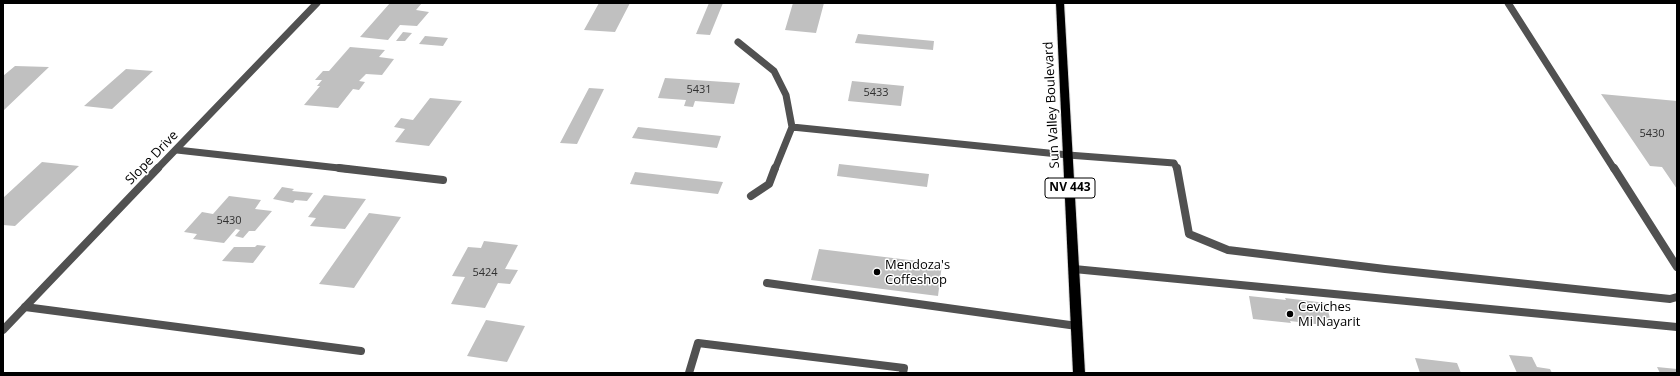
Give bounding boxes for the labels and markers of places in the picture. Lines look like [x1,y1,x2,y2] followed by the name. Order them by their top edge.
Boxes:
[885,257,950,288] place label: Mendoza's Coffeshop
[872,267,882,277] marker: Mendoza's Coffeshop
[1298,299,1360,330] place label: Ceviches Mi Nayarit
[1285,309,1295,319] marker: Ceviches Mi Nayarit

